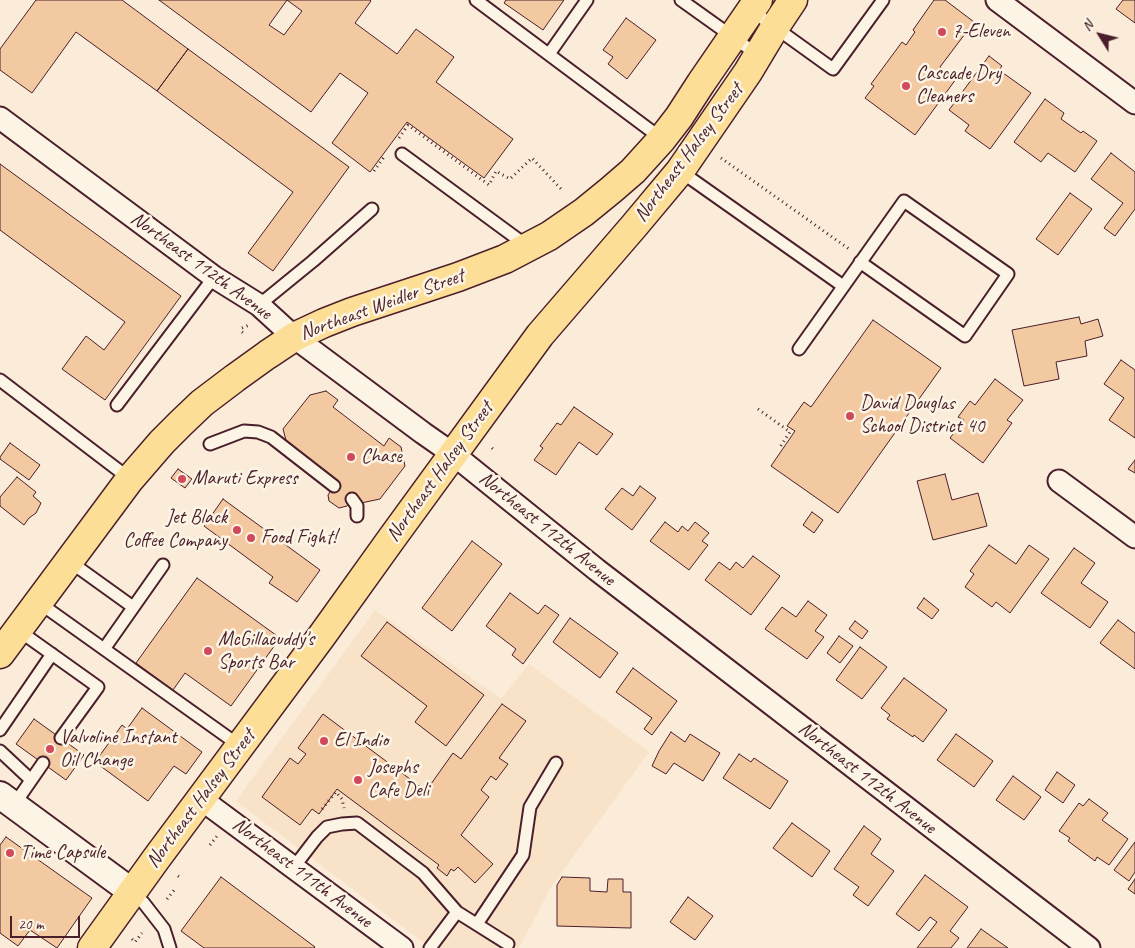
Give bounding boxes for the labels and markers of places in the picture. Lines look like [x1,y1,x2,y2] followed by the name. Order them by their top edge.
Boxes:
[952,20,1010,44] place label: 7-Eleven
[936,26,948,38] marker: 7-Eleven
[916,62,1001,109] place label: Cascade Dry Cleaners
[900,80,912,92] marker: Cascade Dry Cleaners
[860,392,984,439] place label: David Douglas School District 40
[844,410,856,422] marker: David Douglas School District 40
[361,445,402,469] place label: Chase
[345,451,357,463] marker: Chase
[192,467,297,491] place label: Maruti Express
[176,473,188,485] marker: Maruti Express
[124,506,227,553] place label: Jet Black Coffee Company
[231,524,243,536] marker: Jet Black Coffee Company
[261,526,337,550] place label: Food Fight!
[245,532,257,544] marker: Food Fight!
[218,628,314,675] place label: McGillacuddy's Sports Bar
[202,645,214,657] marker: McGillacuddy's Sports Bar
[60,726,177,773] place label: Valvoline Instant Oil Change
[334,729,388,753] place label: El Indio
[318,735,330,747] marker: El Indio
[44,743,56,755] marker: Valvoline Instant Oil Change
[368,756,429,803] place label: Josephs Cafe Deli
[352,774,364,786] marker: Josephs Cafe Deli
[20,841,105,865] place label: Time Capsule
[4,847,16,859] marker: Time Capsule

